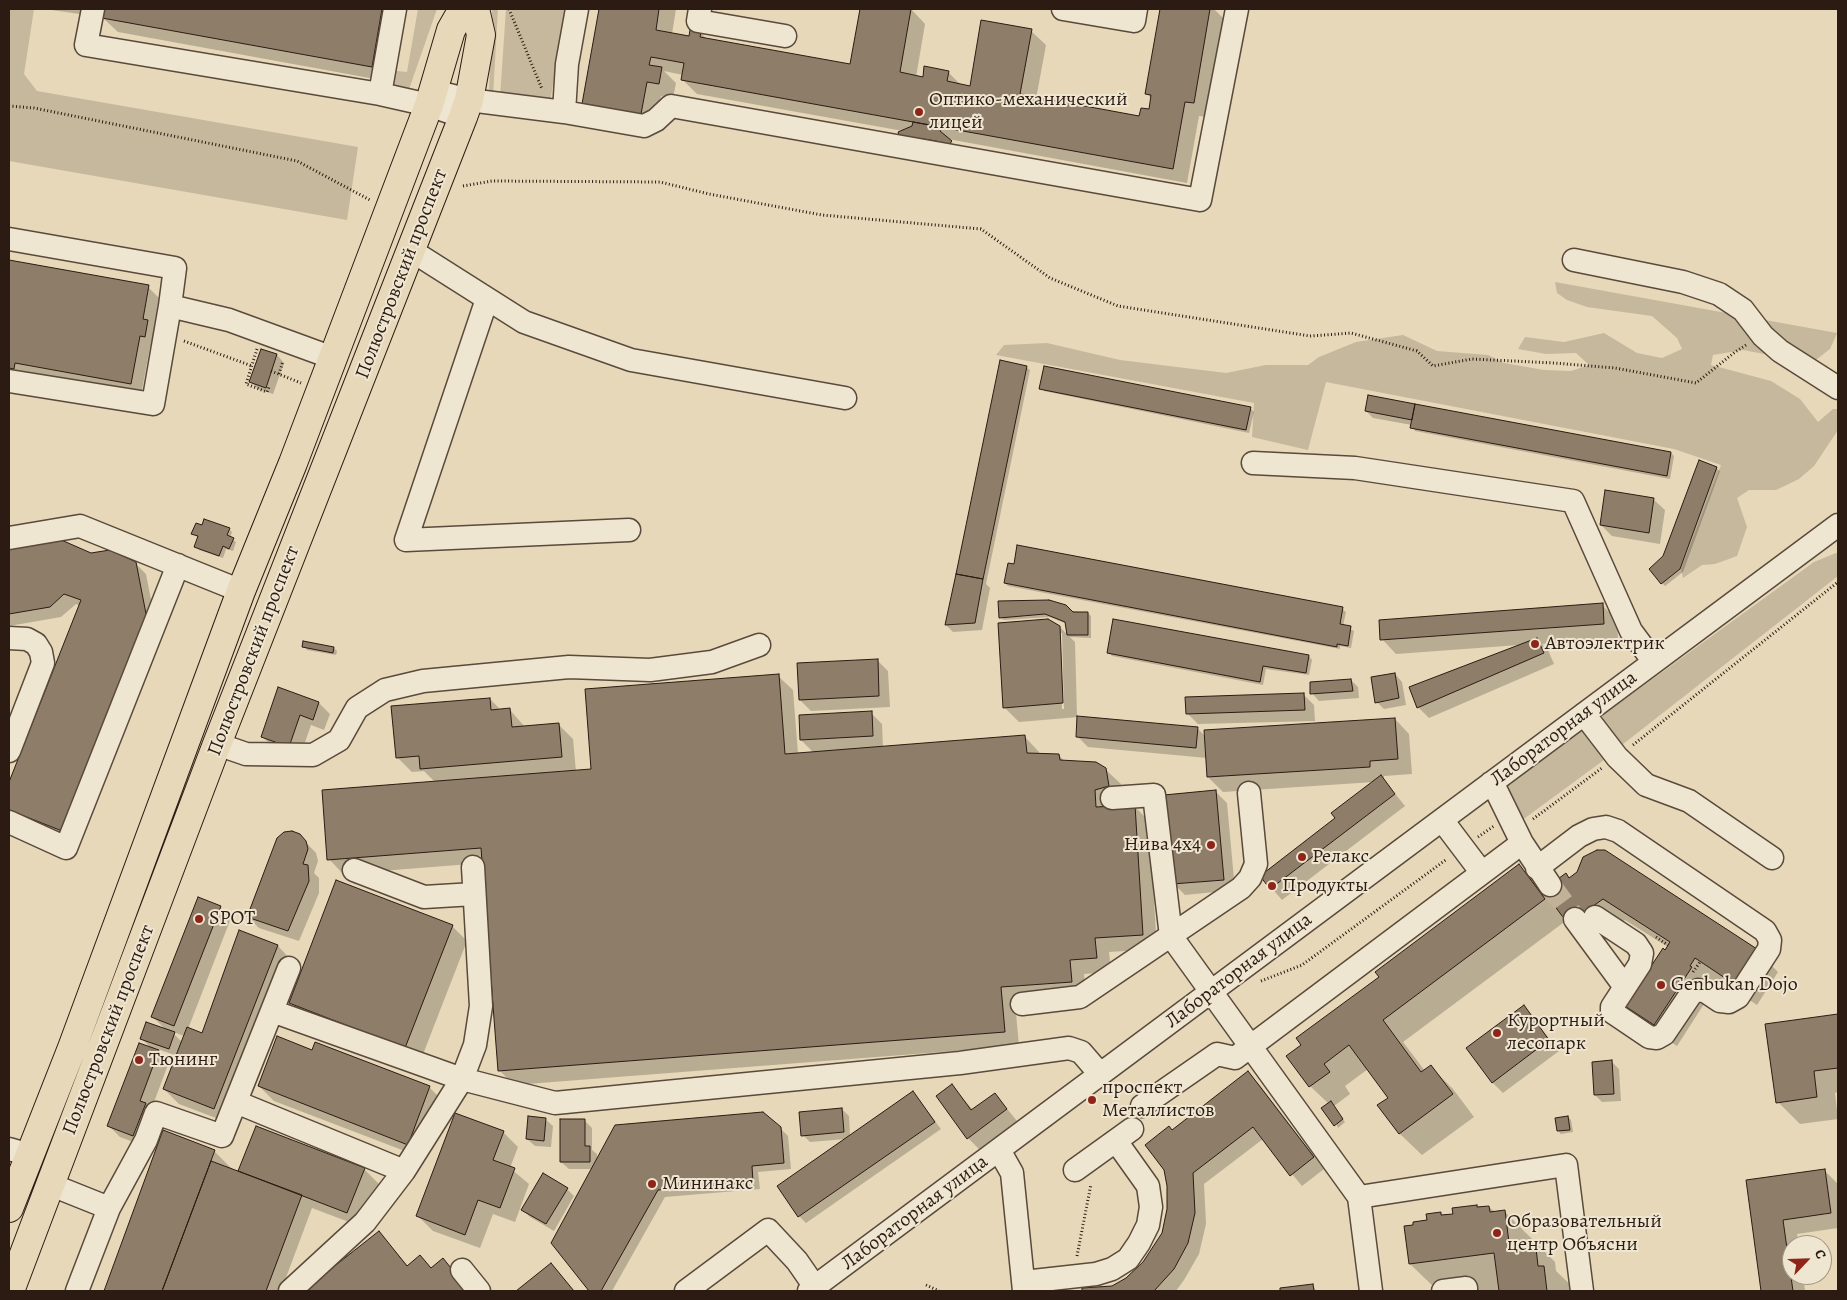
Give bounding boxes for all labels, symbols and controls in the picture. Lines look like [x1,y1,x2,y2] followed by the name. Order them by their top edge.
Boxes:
[929,88,1128,135] place label: Оптико-механический лицей
[913,106,925,118] marker: Оптико-механический лицей
[351,166,453,382] street label: Полюстровский проспект
[203,543,305,759] street label: Полюстровский проспект
[1545,632,1665,656] place label: Автоэлектрик
[1529,638,1541,650] marker: Автоэлектрик
[1486,666,1642,792] street label: Лабораторная улица
[1124,833,1201,857] place label: Нива 4х4
[1205,839,1217,851] marker: Нива 4х4
[1312,845,1369,869] place label: Релакс
[1296,851,1308,863] marker: Релакс
[1282,874,1368,898] place label: Продукты
[1266,880,1278,892] marker: Продукты
[209,907,255,931] place label: SPOT
[1161,908,1317,1034] street label: Лабораторная улица
[193,913,205,925] marker: SPOT
[58,922,160,1138] street label: Полюстровский проспект
[1671,973,1798,997] place label: Genbukan Dojo
[1655,979,1667,991] marker: Genbukan Dojo
[1507,1009,1605,1056] place label: Курортный лесопарк
[1491,1027,1503,1039] marker: Курортный лесопарк
[149,1048,217,1072] place label: Тюнинг
[133,1054,145,1066] marker: Тюнинг
[1102,1076,1215,1123] place label: проспект Металлистов
[1086,1094,1098,1106] marker: проспект Металлистов
[837,1150,993,1276] street label: Лабораторная улица
[662,1172,753,1196] place label: Мининакс
[646,1178,658,1190] marker: Мининакс
[1507,1210,1662,1257] place label: Образовательный центр Объясни
[1491,1227,1503,1239] marker: Образовательный центр Объясни
[1782,1235,1832,1285] north arrow
[1810,1246,1831,1262] text: С

